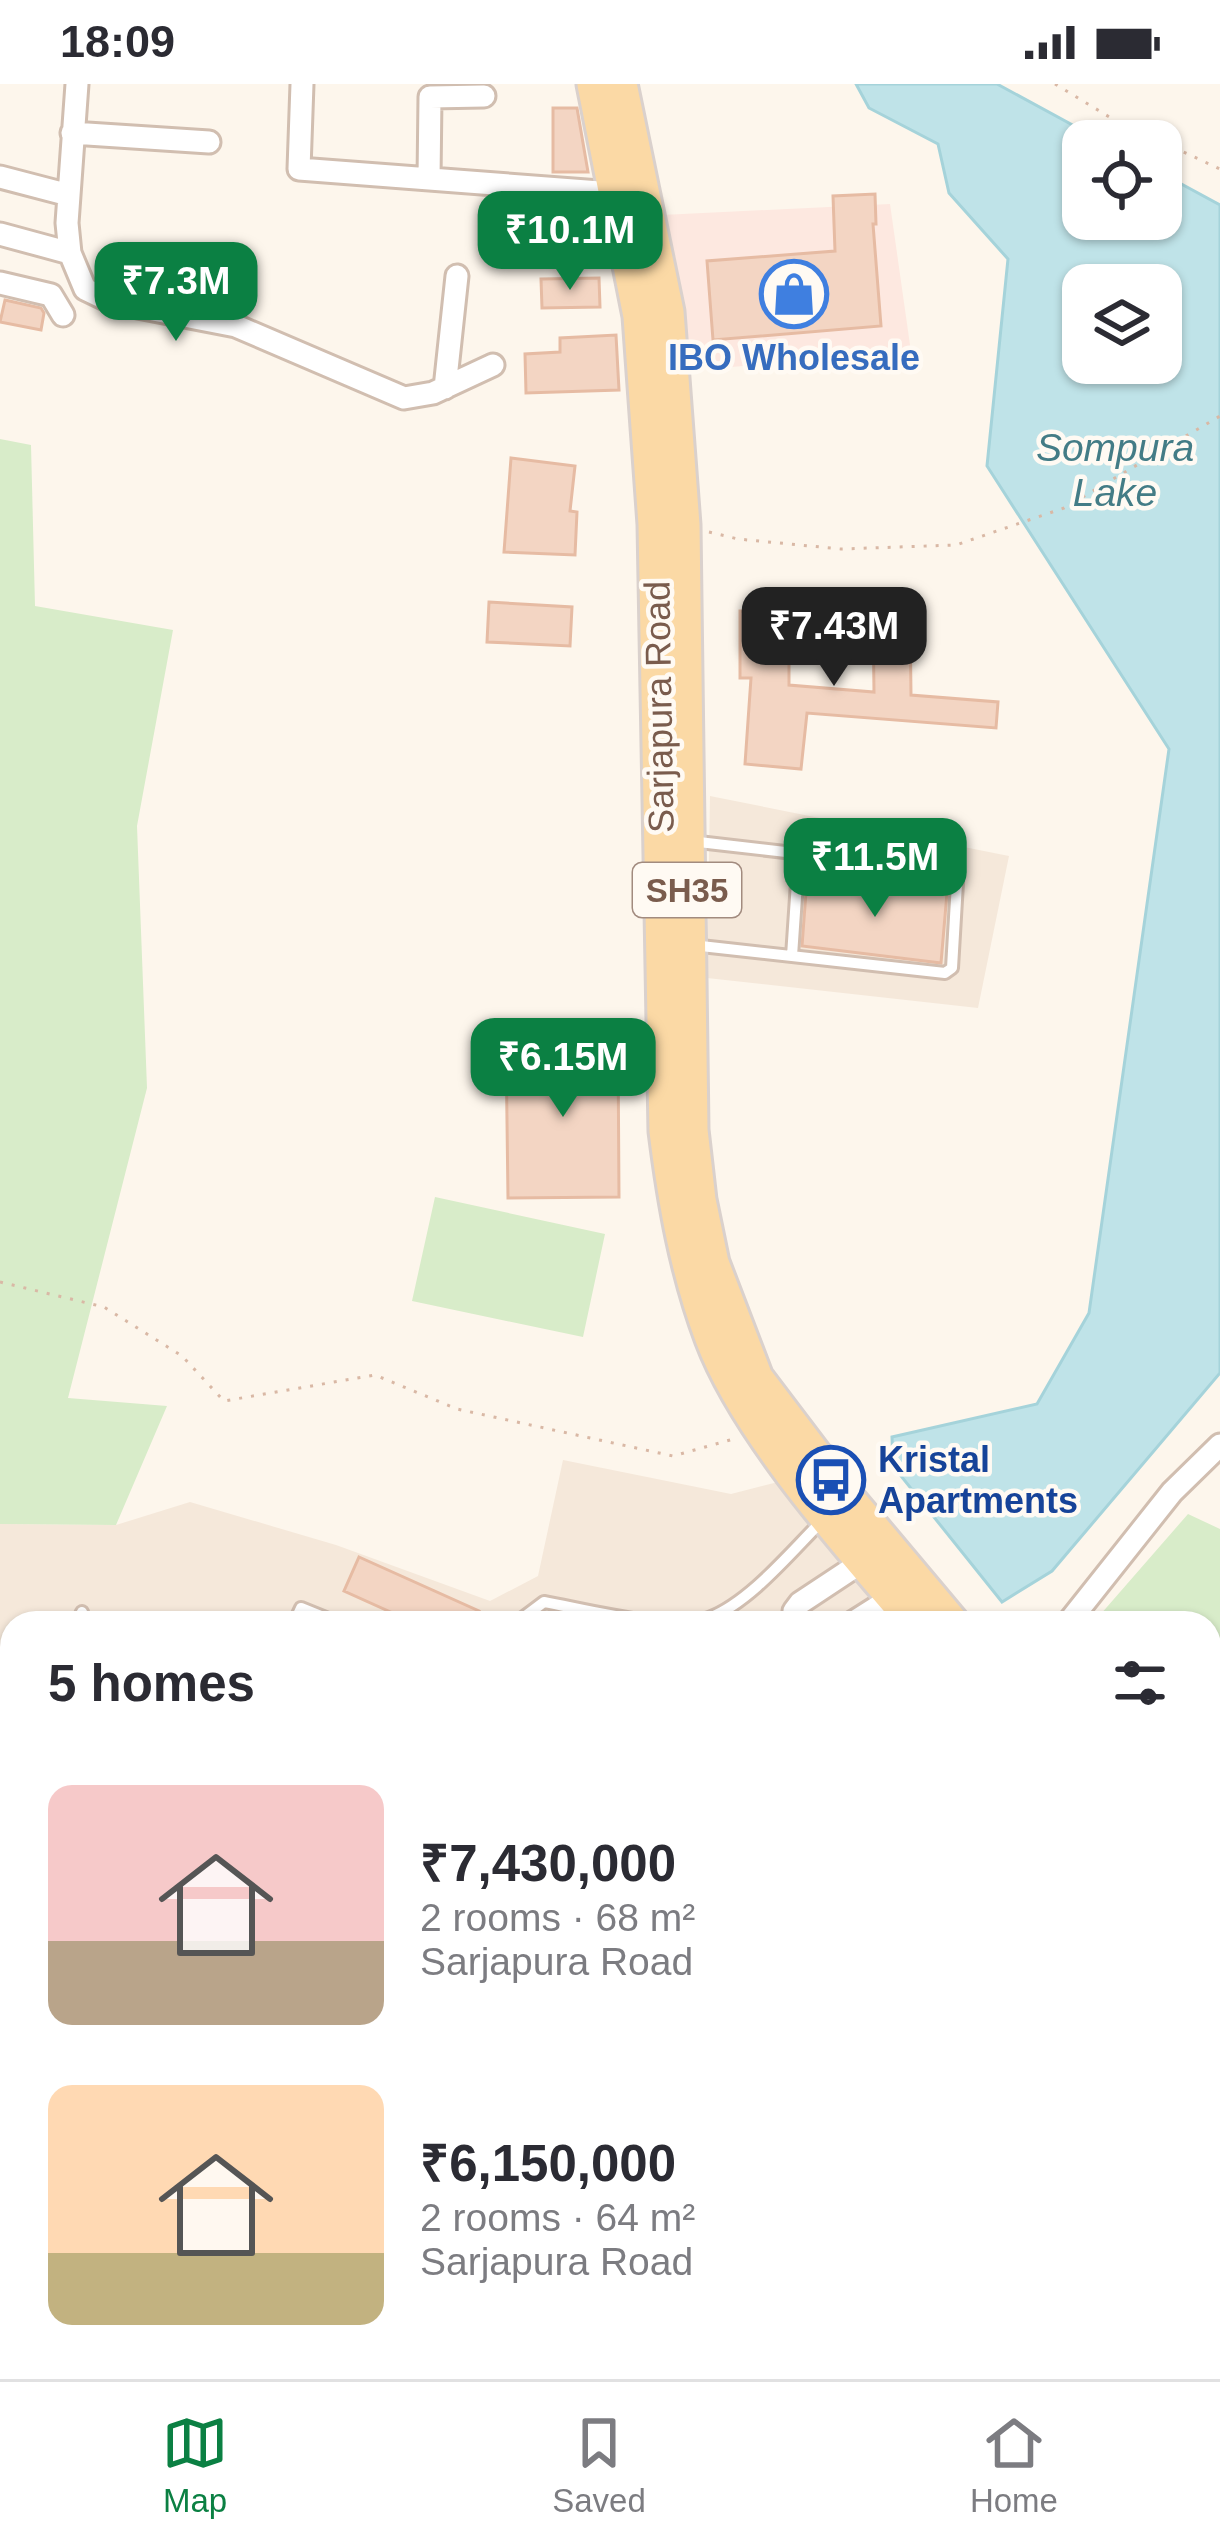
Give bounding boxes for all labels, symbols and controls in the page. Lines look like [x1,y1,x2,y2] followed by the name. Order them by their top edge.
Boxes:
[60,16,175,67] text: 18:09
[1062,120,1182,384] map controls
[1062,120,1182,240] button: locate
[472,191,668,293] pin: ₹10.1M
[505,208,635,251] text: ₹10.1M
[92,242,260,344] pin: ₹7.3M
[121,259,231,302] text: ₹7.3M
[759,259,829,329] shop icon: IBO Wholesale
[1062,264,1182,384] button: layers
[668,337,920,378] place label: IBO Wholesale
[1036,426,1194,514] water label: Sompura Lake
[636,581,682,833] street label: Sarjapura Road
[736,587,932,689] pin: ₹7.43M
[769,604,899,647] text: ₹7.43M
[777,818,973,920] pin: ₹11.5M
[811,835,939,878] text: ₹11.5M
[633,863,741,917] road number: SH35
[465,1018,661,1120] pin: ₹6.15M
[498,1035,628,1078] text: ₹6.15M
[878,1439,1078,1521] place label: Kristal Apartments
[796,1445,866,1515] bus stop icon: Kristal Apartments
[1107,1650,1173,1716] icon: filters
[48,1655,255,1712] text: 5 homes
[144,1833,288,1977] icon: home
[420,1835,676,1892] text: ₹7,430,000
[420,1896,695,1939] text: 2 rooms · 68 m²
[420,1940,693,1983] text: Sarjapura Road
[144,2133,288,2277] icon: home
[420,2135,676,2192] text: ₹6,150,000
[420,2196,695,2239] text: 2 rooms · 64 m²
[420,2240,693,2283] text: Sarjapura Road
[162,2410,228,2520] tab: Map
[552,2410,646,2520] tab: Saved
[970,2410,1058,2520] tab: Home

